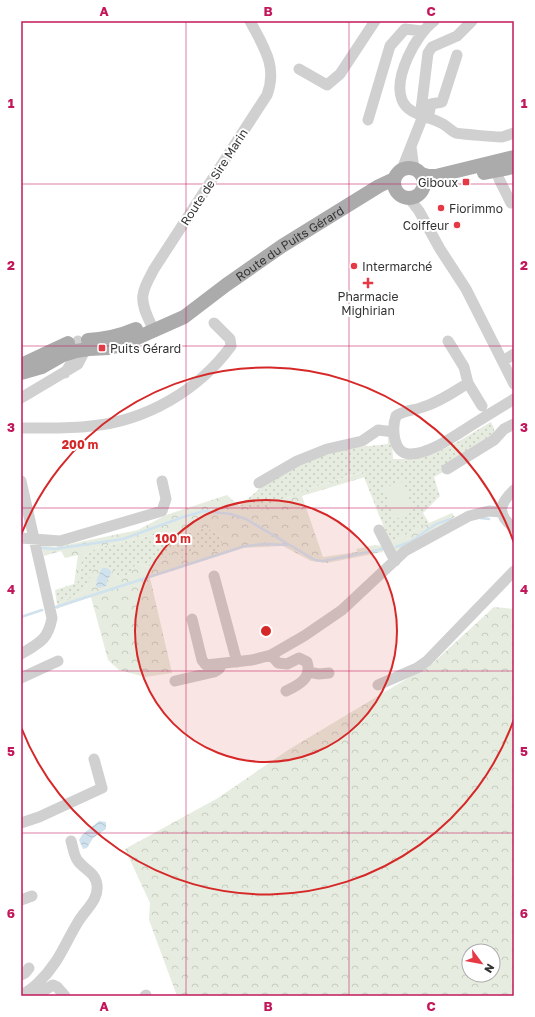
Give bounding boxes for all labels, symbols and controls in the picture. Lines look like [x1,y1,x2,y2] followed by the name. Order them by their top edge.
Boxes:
[99,3,109,19] text: A
[263,3,273,19] text: B
[426,3,436,19] text: C
[8,95,15,111] text: 1
[521,95,528,111] text: 1
[177,126,251,228] street label: Route de Sire Marin
[418,175,458,190] place label: Giboux
[461,177,471,187] marker: Giboux
[449,201,503,216] place label: Fiorimmo
[232,202,346,284] street label: Route du Puits Gérard
[436,203,446,213] marker: Fiorimmo
[403,218,449,233] place label: Coiffeur
[452,220,462,230] marker: Coiffeur
[7,257,15,273] text: 2
[520,257,528,273] text: 2
[362,259,432,274] place label: Intermarché
[349,261,359,271] marker: Intermarché
[363,278,373,288] marker: Pharmacie Mighirian
[338,289,398,318] place label: Pharmacie Mighirian
[110,341,181,356] place label: Puits Gérard
[97,343,107,353] marker: Puits Gérard
[7,419,15,435] text: 3
[520,419,528,435] text: 3
[62,437,98,452] text: 200 m
[155,531,191,546] text: 100 m
[7,581,15,597] text: 4
[520,581,528,597] text: 4
[259,624,273,638] centre of rings
[7,743,15,759] text: 5
[520,743,528,759] text: 5
[7,905,15,921] text: 6
[520,905,528,921] text: 6
[461,943,501,983] north arrow
[482,962,498,976] text: N
[99,998,109,1014] text: A
[263,998,273,1014] text: B
[426,998,436,1014] text: C

